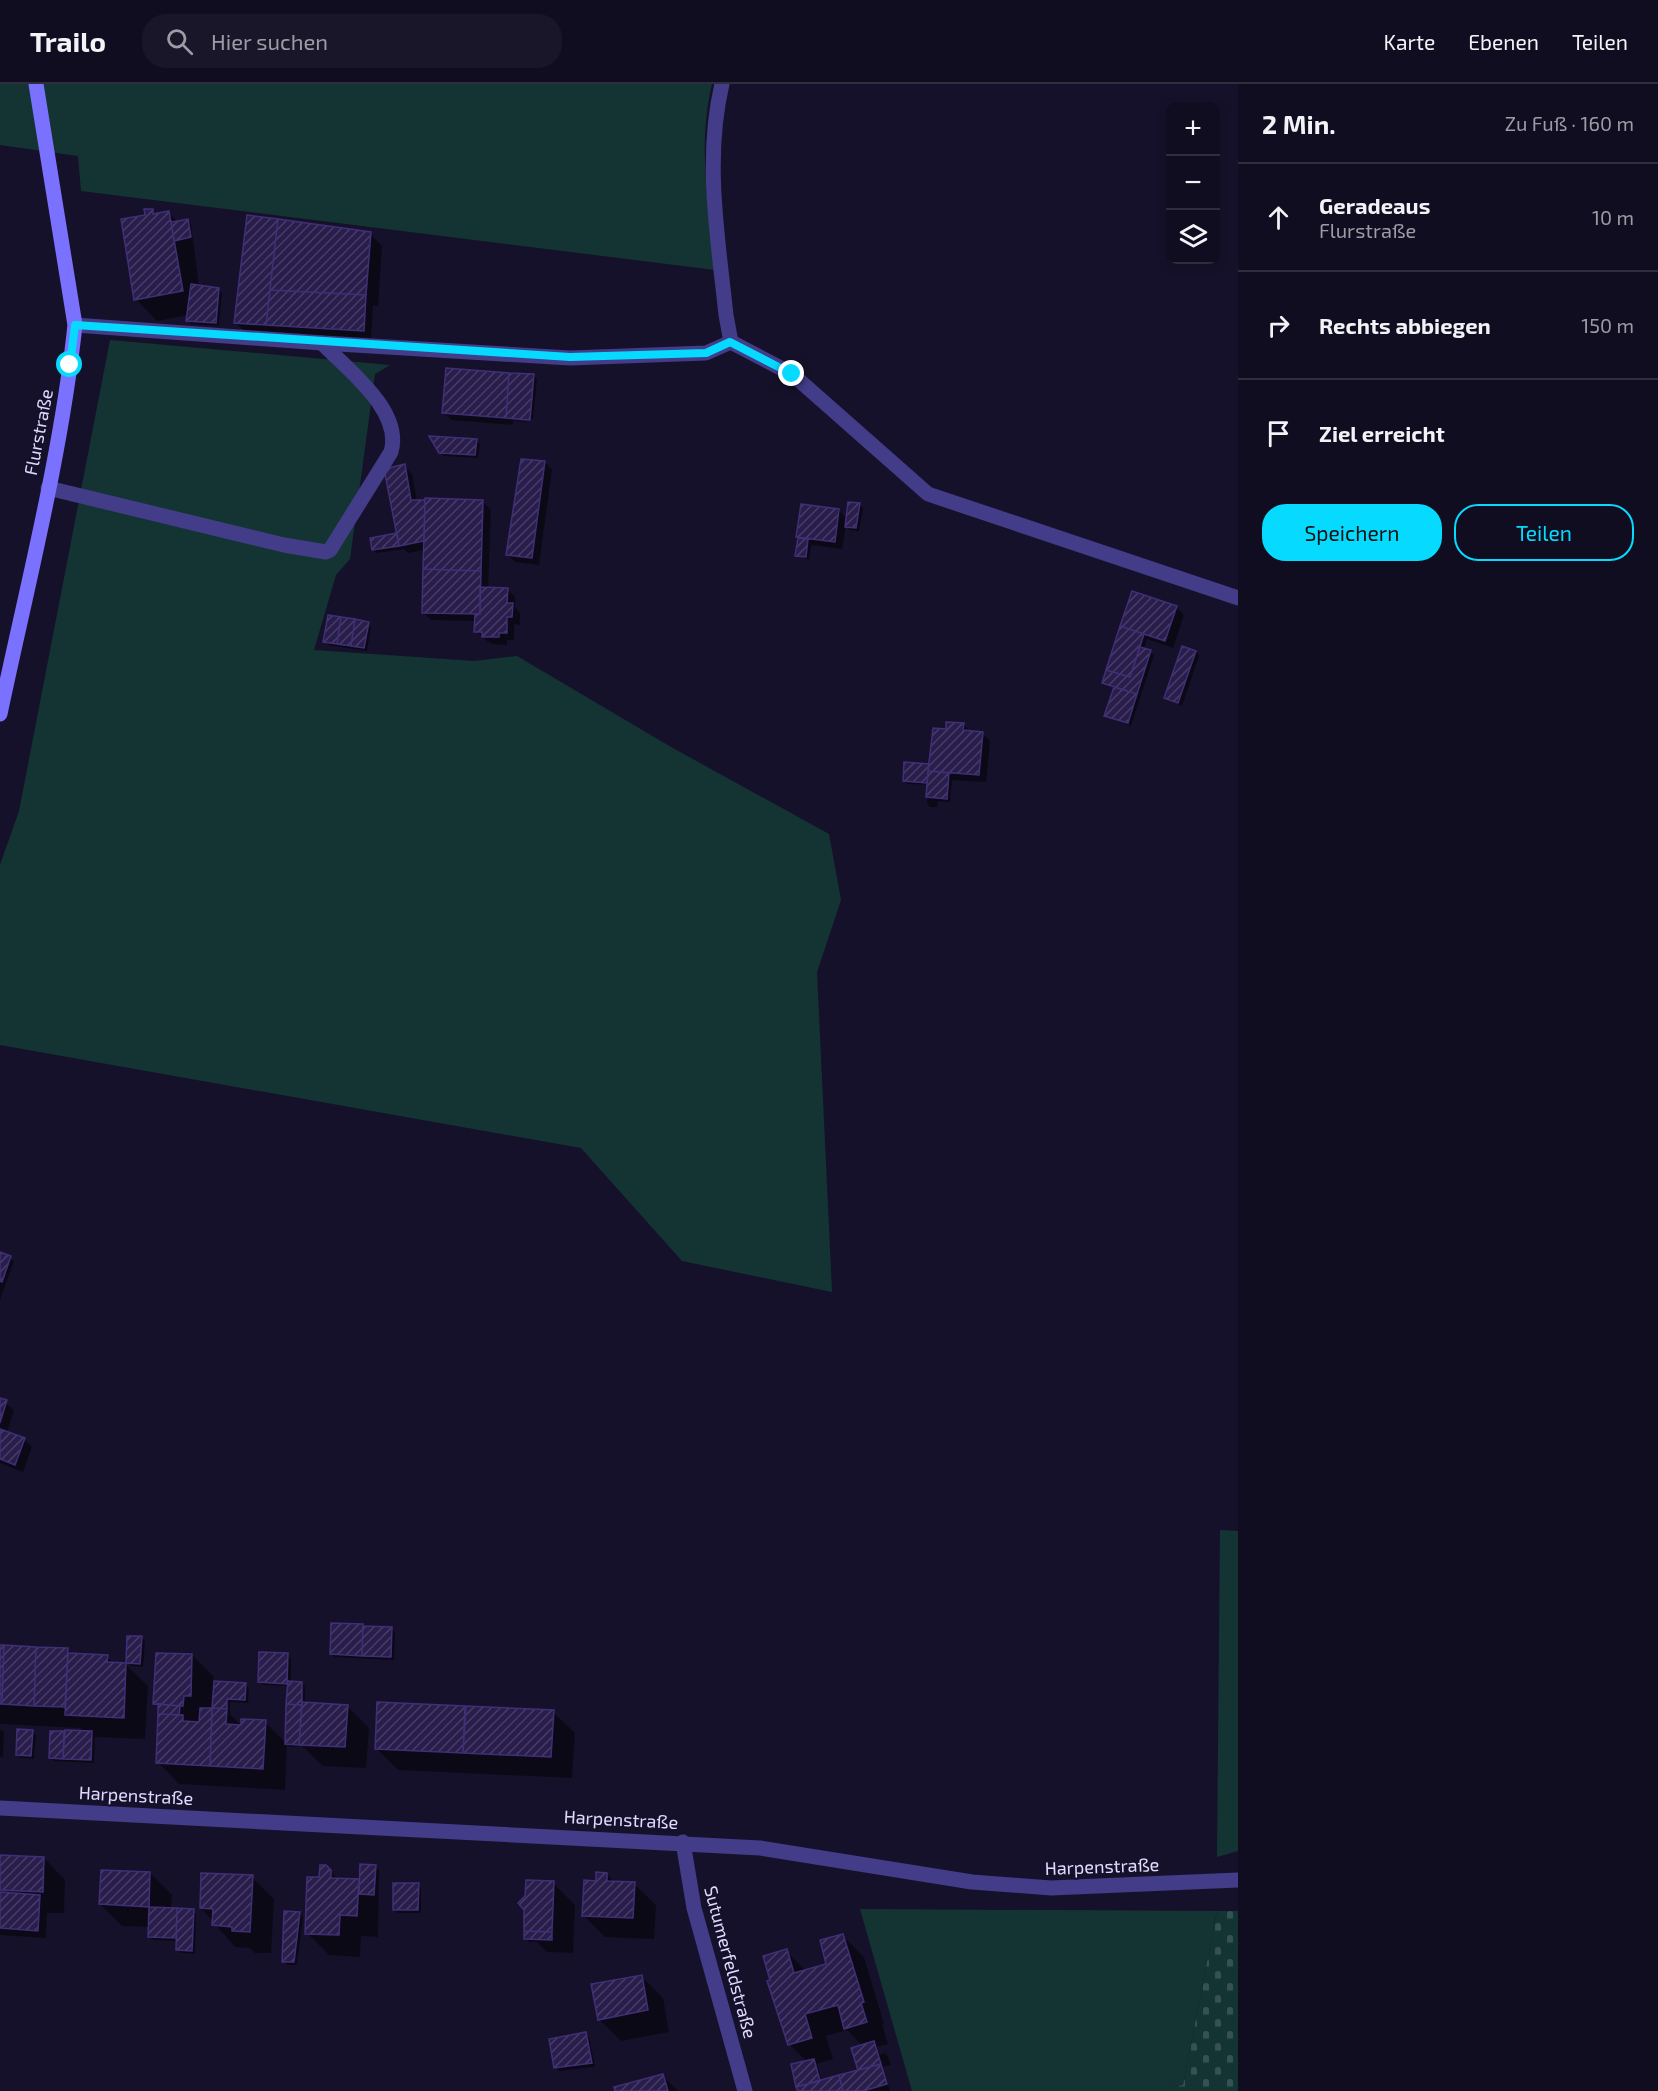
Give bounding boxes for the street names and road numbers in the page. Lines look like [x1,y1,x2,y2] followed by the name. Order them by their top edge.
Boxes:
[19,387,57,477] street label: Flurstraße
[78,1781,194,1809] street label: Harpenstraße
[563,1805,679,1833] street label: Harpenstraße
[1044,1853,1160,1879] street label: Harpenstraße
[700,1883,762,2041] street label: Sutumerfeldstraße

